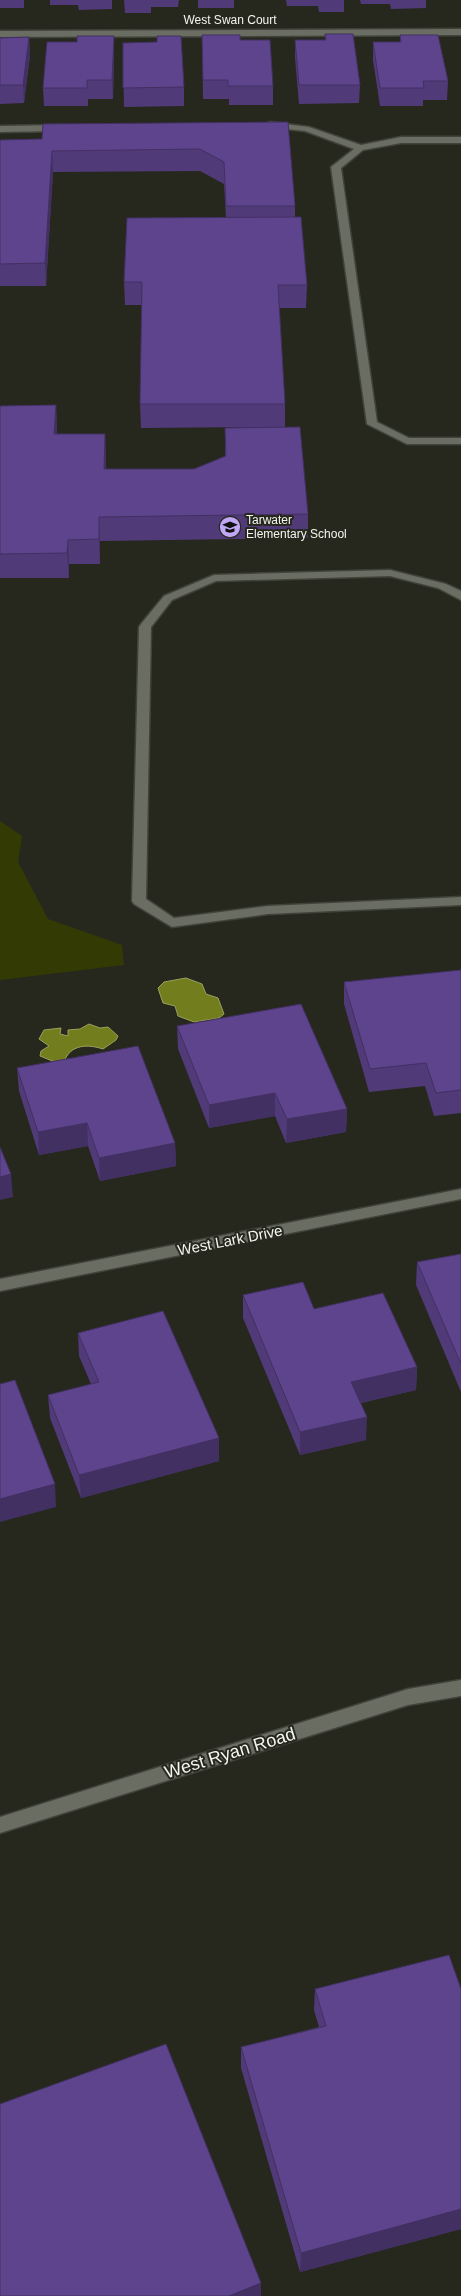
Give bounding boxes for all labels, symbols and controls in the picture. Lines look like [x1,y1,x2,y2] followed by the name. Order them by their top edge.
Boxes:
[183,13,277,27] street label: West Swan Court
[246,513,347,541] place label: Tarwater Elementary School
[218,515,242,539] school or university icon: Tarwater Elementary School
[176,1222,284,1258] street label: West Lark Drive
[162,1724,298,1782] street label: West Ryan Road

